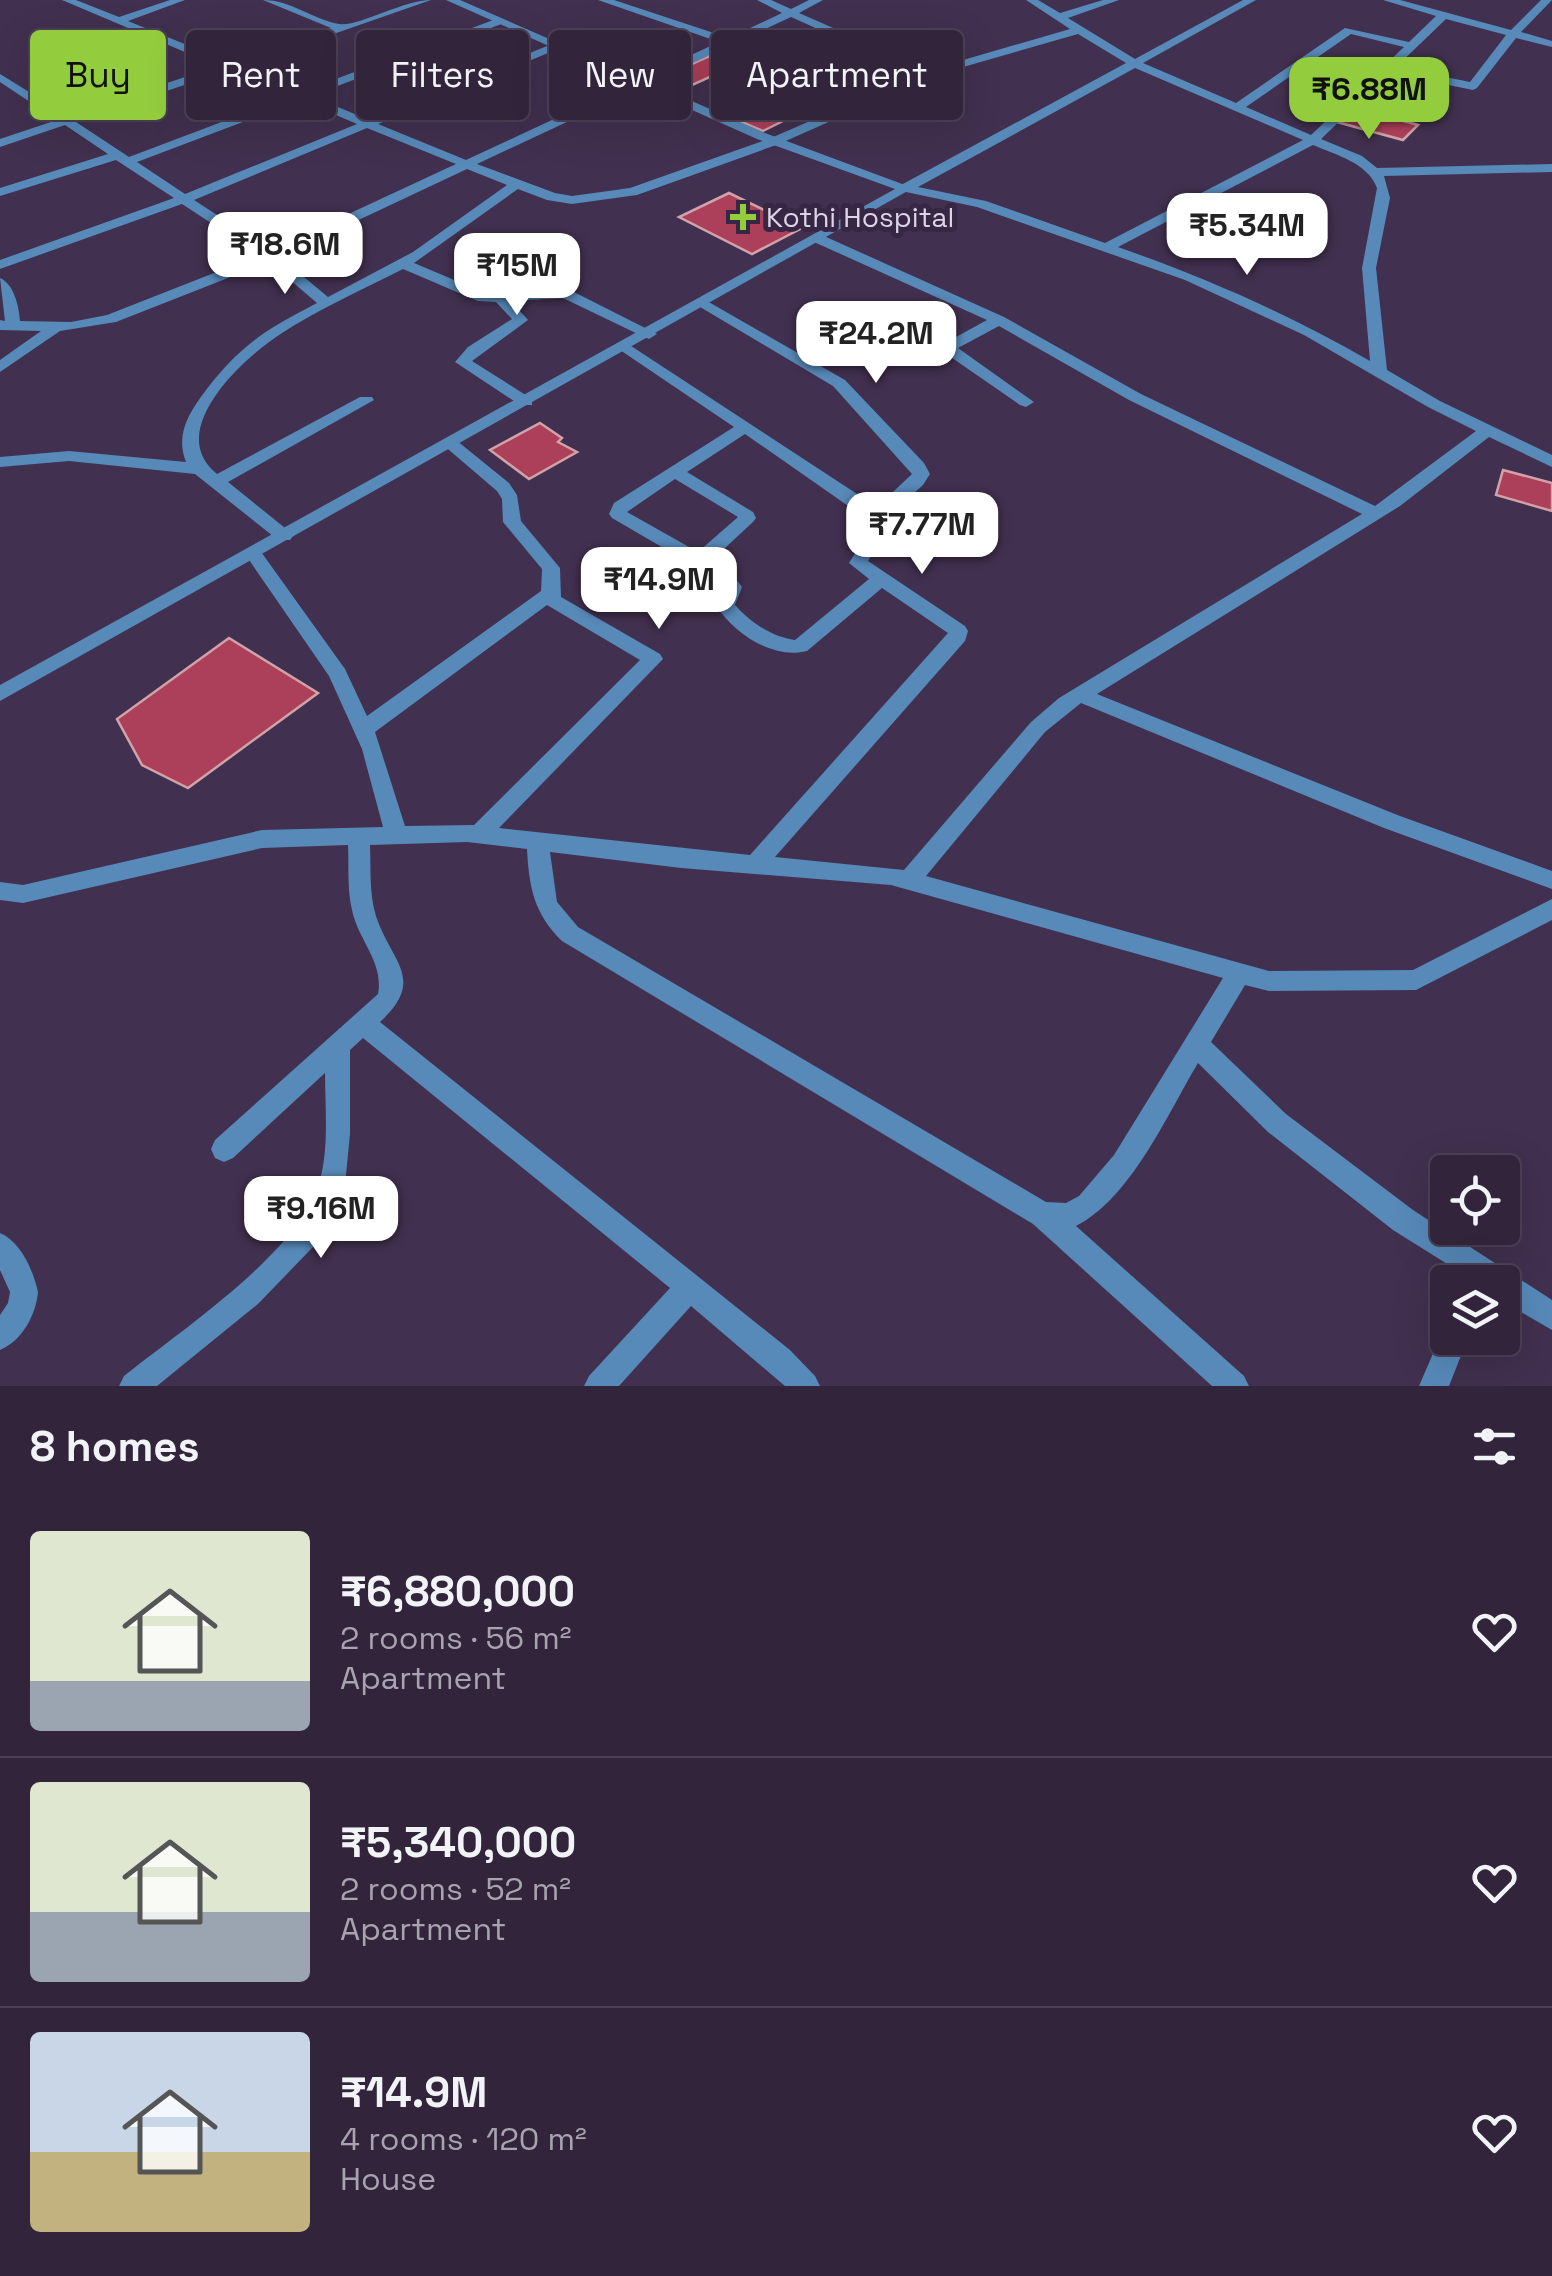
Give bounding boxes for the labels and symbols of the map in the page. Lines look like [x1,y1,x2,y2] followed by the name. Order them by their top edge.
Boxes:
[1288,57,1450,142] pin: ₹6.88M
[1166,193,1328,278] pin: ₹5.34M
[766,199,954,235] place label: Kothi Hospital
[730,204,756,230] marker: Kothi Hospital
[204,212,366,297] pin: ₹18.6M
[458,233,576,318] pin: ₹15M
[795,301,957,386] pin: ₹24.2M
[841,492,1003,577] pin: ₹7.77M
[578,547,740,632] pin: ₹14.9M
[240,1176,402,1261] pin: ₹9.16M

